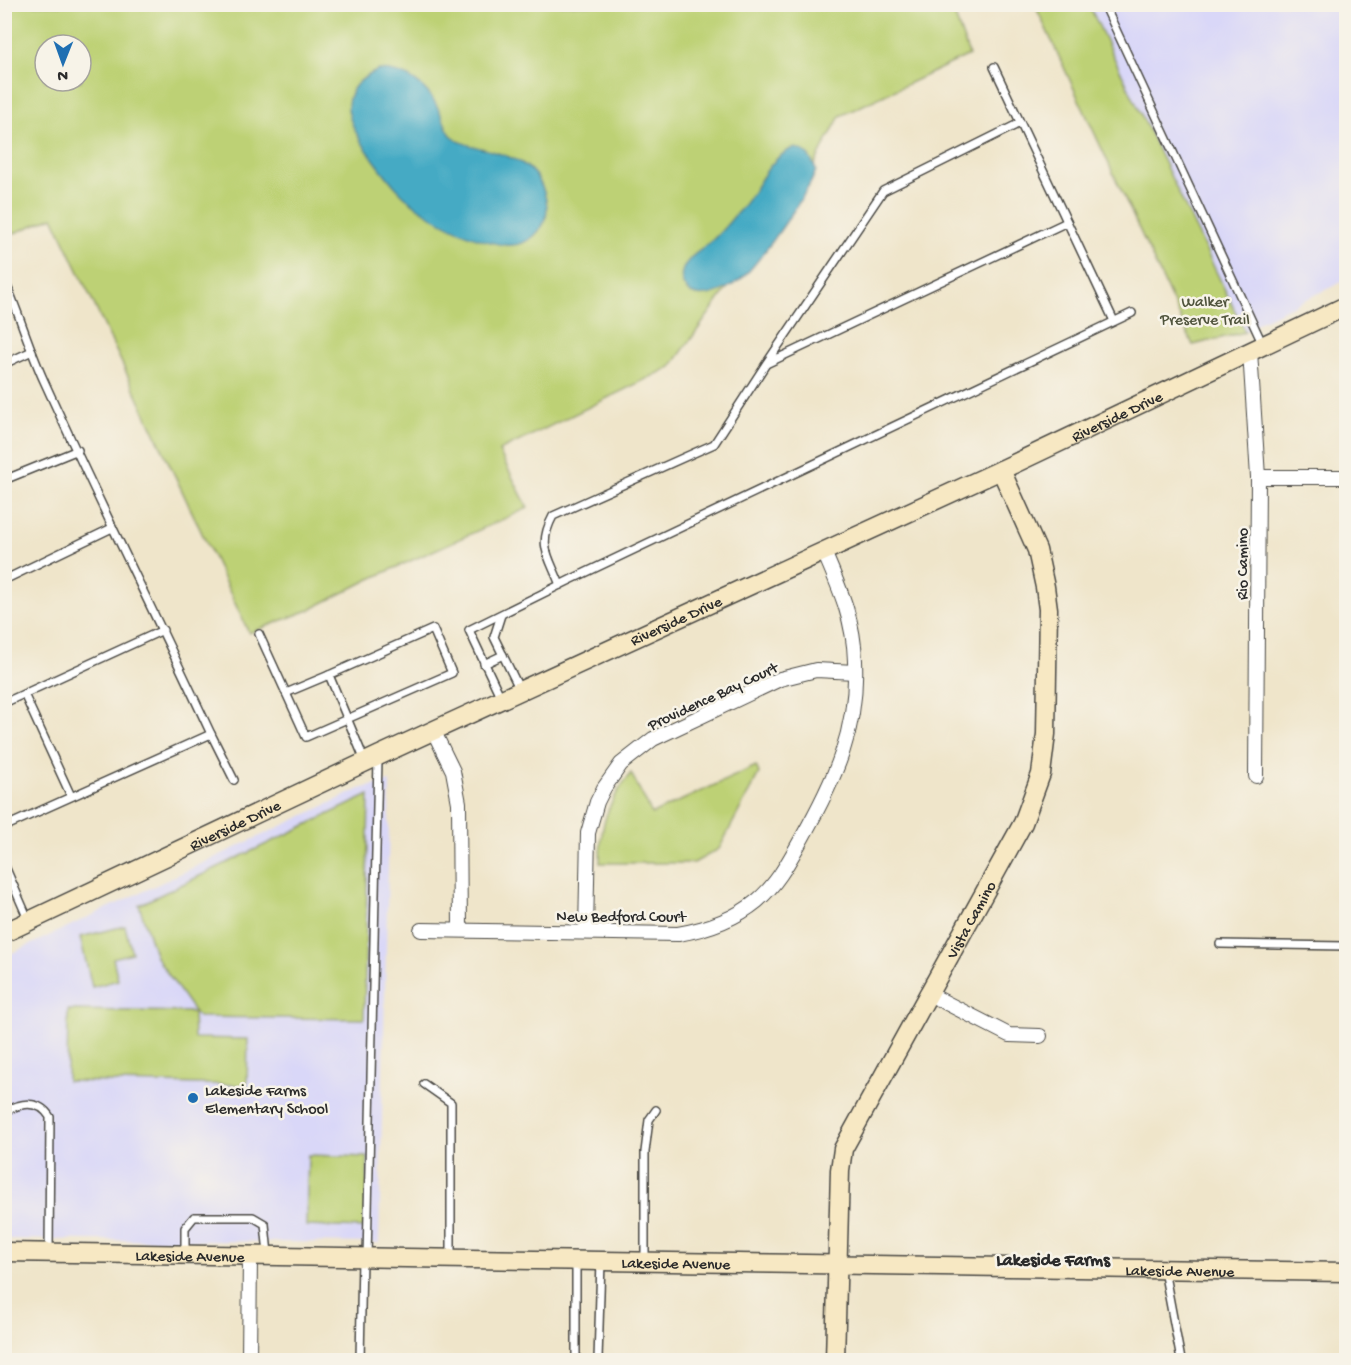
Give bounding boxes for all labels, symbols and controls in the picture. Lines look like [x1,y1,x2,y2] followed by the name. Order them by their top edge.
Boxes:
[33,33,93,93] north arrow
[57,65,68,84] text: N
[1159,294,1250,331] park label: Walker Preserve Trail
[1069,388,1167,448] street label: Riverside Drive
[1235,528,1254,600] street label: Rio Camino
[628,593,726,652] street label: Riverside Drive
[644,659,783,737] street label: Providence Bay Court
[187,797,285,857] street label: Riverside Drive
[944,879,1002,964] street label: Vista Camino
[556,909,687,928] street label: New Bedford Court
[205,1083,328,1120] place label: Lakeside Farms Elementary School
[186,1091,200,1105] marker: Lakeside Farms Elementary School
[135,1248,245,1269] street label: Lakeside Avenue
[996,1251,1111,1272] district label: Lakeside Farms
[621,1255,731,1276] street label: Lakeside Avenue
[1125,1263,1235,1283] street label: Lakeside Avenue

